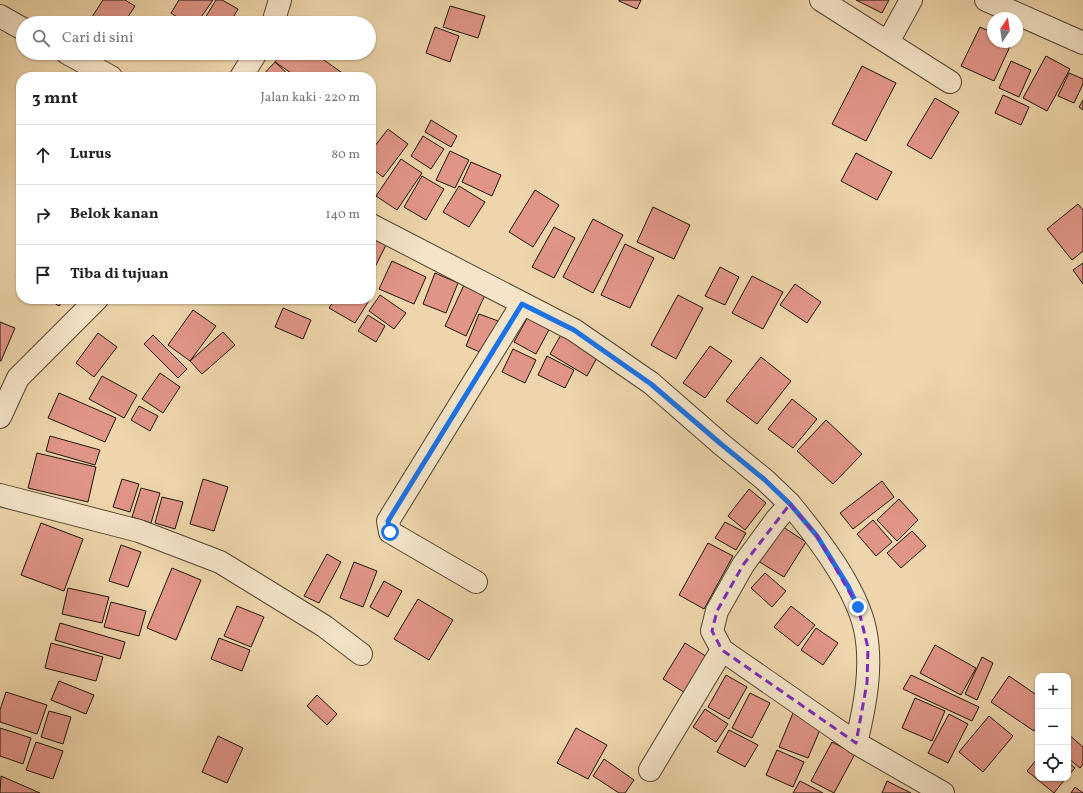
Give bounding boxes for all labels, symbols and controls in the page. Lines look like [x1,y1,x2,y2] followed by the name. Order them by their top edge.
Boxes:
[987,12,1023,48] north arrow
[16,16,376,60] search box
[30,27,52,49] icon: search
[62,28,133,49] text: Cari di sini
[32,87,78,110] text: 3 mnt
[260,89,360,107] text: Jalan kaki · 220 m
[32,144,54,166] icon: ahead
[70,144,111,165] text: Lurus
[331,146,360,164] text: 80 m
[32,204,54,226] icon: right
[70,204,159,225] text: Belok kanan
[326,206,360,224] text: 140 m
[32,264,54,286] icon: arrive
[70,264,169,285] text: Tiba di tujuan
[381,523,399,541] route start
[849,598,867,616] route end
[1035,673,1071,781] map controls
[1035,673,1071,709] button: +
[1035,709,1071,745] button: −
[1035,745,1071,781] button: locate

